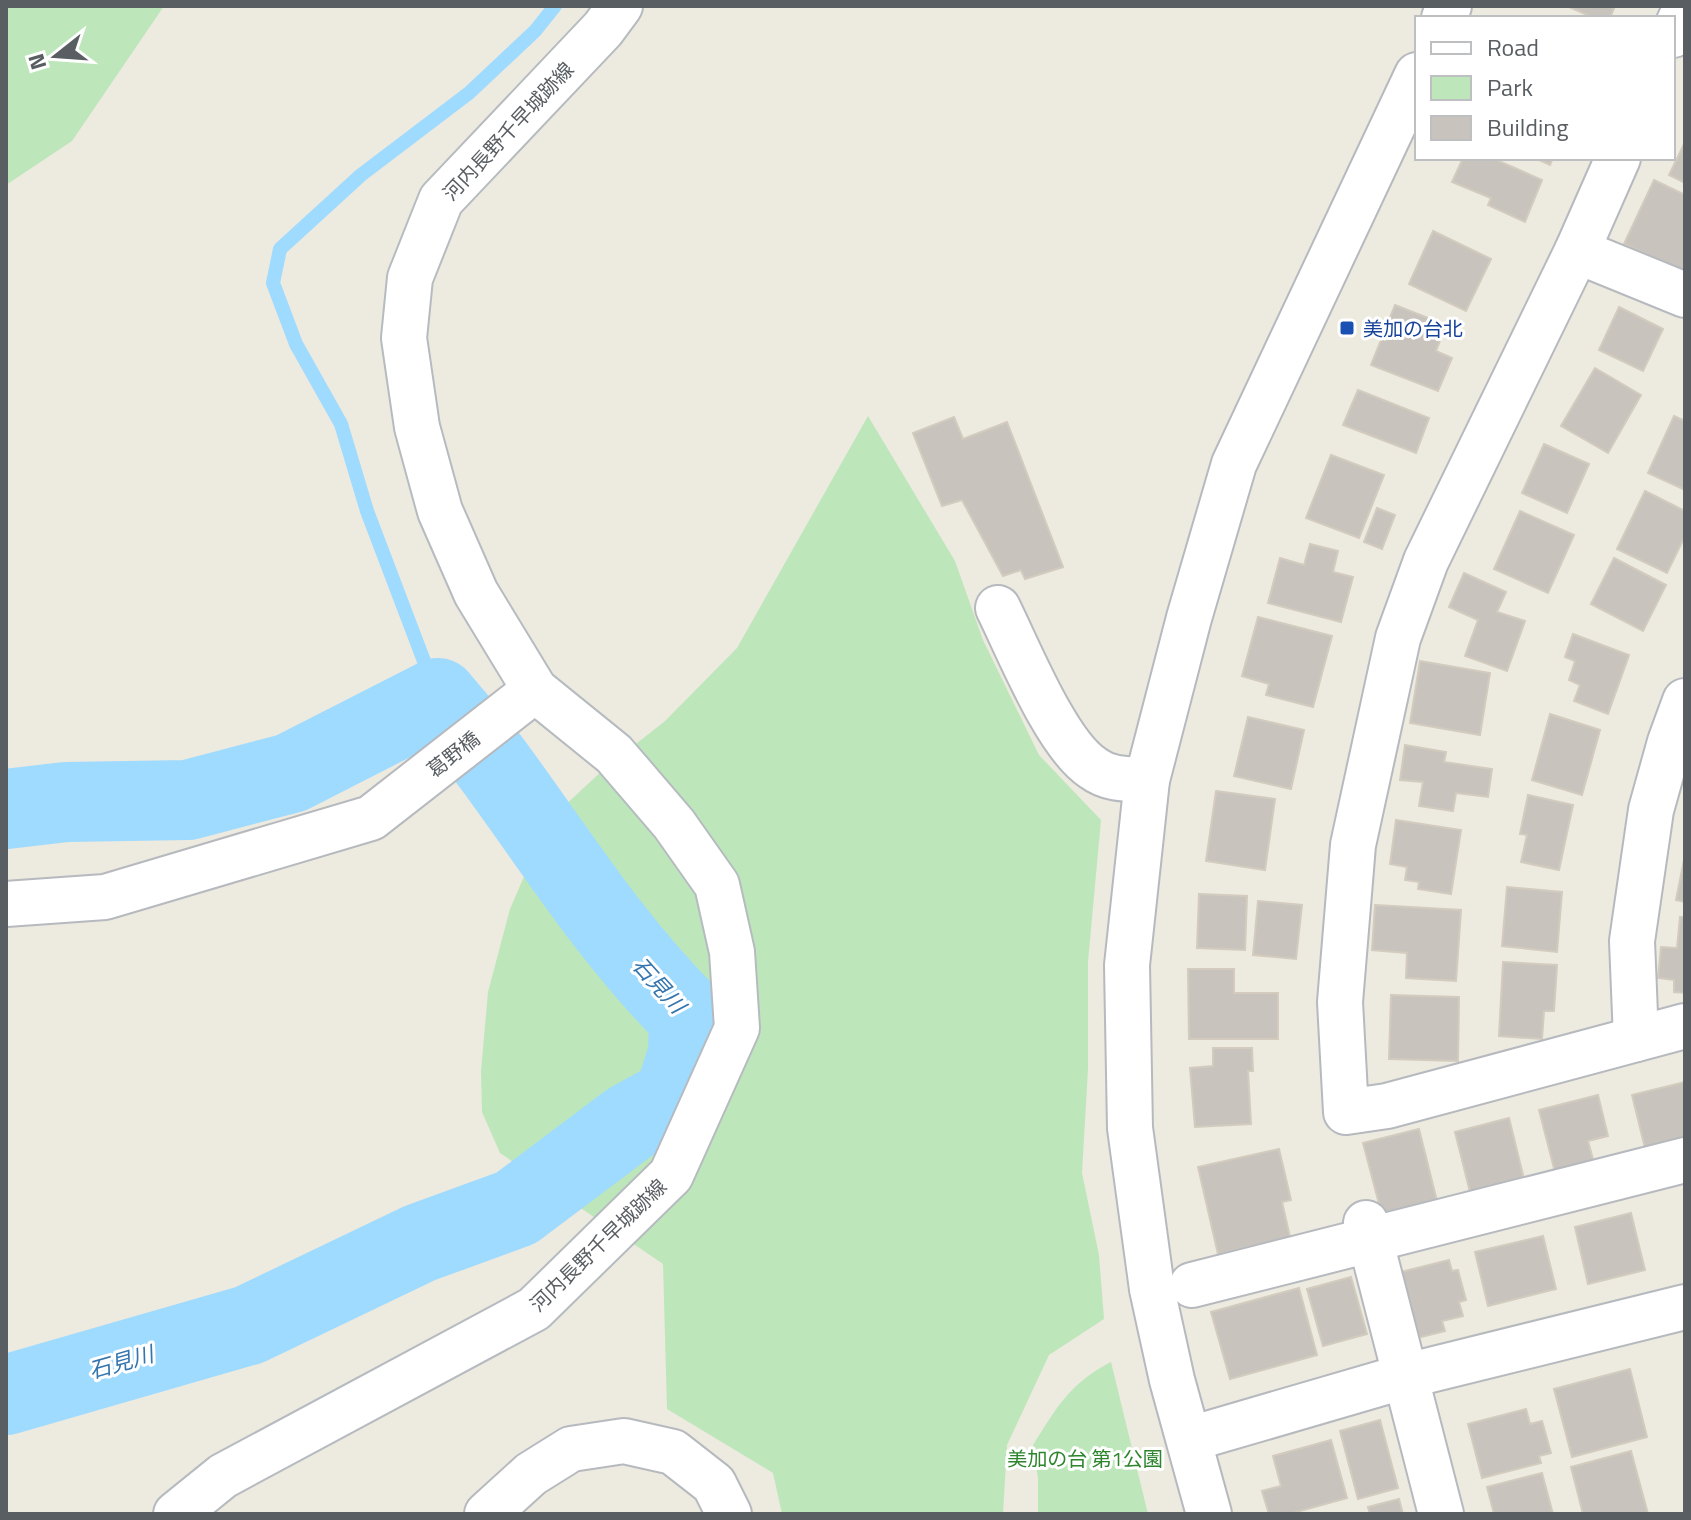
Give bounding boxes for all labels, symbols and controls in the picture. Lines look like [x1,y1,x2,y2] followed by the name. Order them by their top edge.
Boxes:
[16,16,96,96] north arrow
[1415,16,1675,160] legend
[1487,29,1539,65] text: Road
[18,50,55,74] text: N
[435,55,581,207] street label: 河内長野千早城跡線
[1487,69,1533,105] text: Park
[1487,109,1569,145] text: Building
[1363,313,1463,344] place label: 美加の台北
[1338,319,1356,337] marker: 美加の台北
[420,723,486,785] street label: 葛野橋
[624,949,695,1022] water label: 石見川
[522,1171,674,1319] street label: 河内長野千早城跡線
[85,1336,159,1387] water label: 石見川
[1007,1443,1163,1474] park label: 美加の台 第1公園

